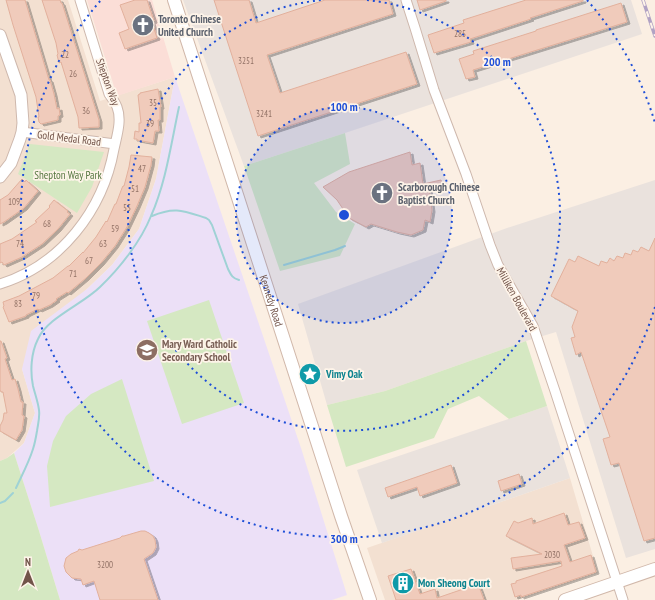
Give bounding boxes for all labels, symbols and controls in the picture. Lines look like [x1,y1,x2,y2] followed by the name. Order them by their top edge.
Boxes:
[130,12,156,38] church icon: Toronto Chinese United Church
[158,12,221,39] place label: Toronto Chinese United Church
[454,28,466,39] house number: 285
[61,49,69,60] house number: 22
[483,54,511,69] text: 200 m
[238,55,254,66] house number: 3251
[93,57,123,108] street label: Shepton Way
[69,68,77,79] house number: 26
[149,97,157,108] house number: 35
[330,99,358,114] text: 100 m
[82,105,90,116] house number: 36
[256,108,272,119] house number: 3241
[146,118,154,129] house number: 39
[36,127,102,149] street label: Gold Medal Road
[138,163,146,174] house number: 47
[34,168,102,182] park label: Shepton Way Park
[369,180,395,206] church icon: Scarborough Chinese Baptist Church
[398,180,480,207] place label: Scarborough Chinese Baptist Church
[131,183,139,194] house number: 51
[8,196,20,207] house number: 109
[123,202,131,213] house number: 55
[337,208,351,222] centre of rings
[43,218,51,229] house number: 68
[111,223,119,234] house number: 59
[16,238,24,249] house number: 74
[99,238,107,249] house number: 63
[85,255,93,266] house number: 67
[494,265,540,334] street label: Milliken Boulevard
[69,268,77,279] house number: 71
[256,273,286,328] street label: Kennedy Road
[32,290,40,301] house number: 79
[14,298,22,309] house number: 83
[134,337,160,363] school or university icon: Mary Ward Catholic Secondary School
[162,337,237,364] place label: Mary Ward Catholic Secondary School
[297,361,323,387] place icon: Vimy Oak
[325,367,363,381] place label: Vimy Oak
[330,531,358,546] text: 300 m
[544,549,560,560] house number: 2030
[8,552,48,592] north arrow
[25,555,31,569] text: N
[97,559,113,570] house number: 3200
[390,570,416,596] building icon: Mon Sheong Court
[418,576,491,590] place label: Mon Sheong Court

